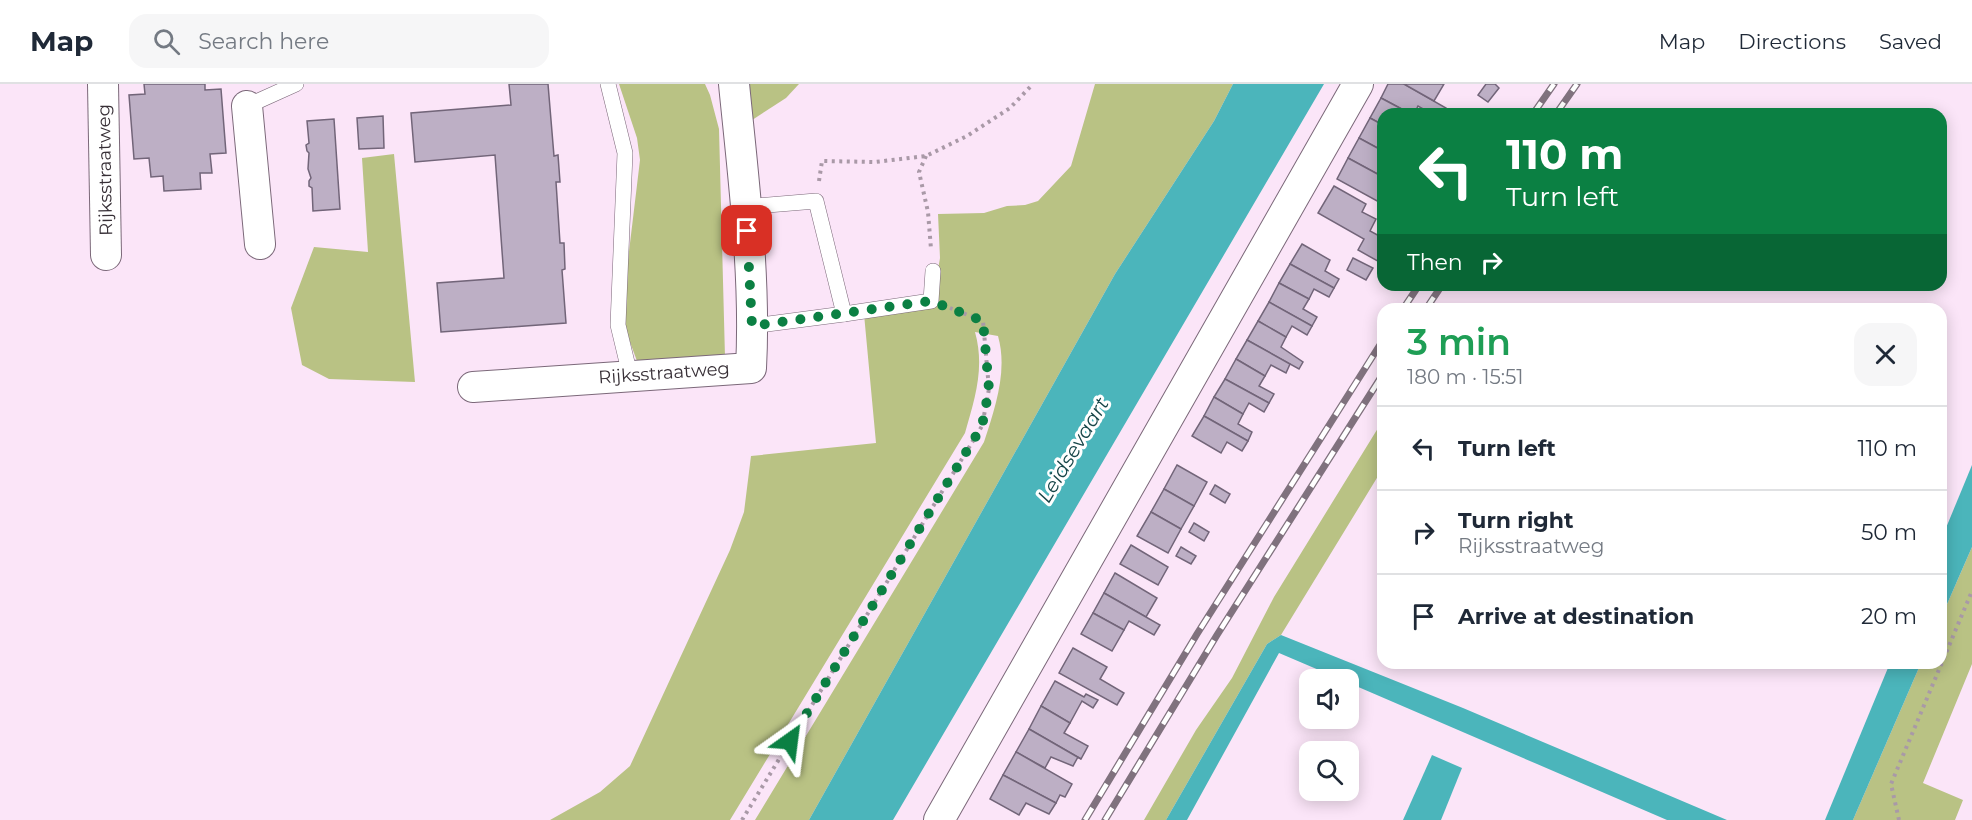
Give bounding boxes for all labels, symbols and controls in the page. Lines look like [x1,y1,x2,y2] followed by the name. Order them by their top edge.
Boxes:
[129,14,549,68] search box
[30,24,93,58] text: Map
[150,25,183,58] icon: search
[198,28,329,55] text: Search here
[1659,29,1705,54] text: Map
[1738,29,1846,54] text: Directions
[1879,29,1942,54] text: Saved
[93,104,117,236] street label: Rijksstraatweg
[1506,128,1623,180] text: 110 m
[1407,132,1485,210] icon: left
[1506,180,1619,213] text: Turn left
[721,205,772,256] pin
[730,214,763,247] icon: arrive
[1475,246,1508,279] icon: right
[1407,249,1463,276] text: Then
[1407,320,1511,364] text: 3 min
[1854,323,1917,386] button: close
[598,357,730,389] street label: Rijksstraatweg
[1407,365,1524,389] text: 180 m · 15:51
[1032,393,1114,507] water label: Leidsevaart
[1407,432,1440,465] icon: left
[1458,435,1556,462] text: Turn left
[1857,435,1917,462] text: 110 m
[1458,507,1573,534] text: Turn right
[1407,516,1440,549] icon: right
[1861,519,1917,546] text: 50 m
[1458,534,1604,558] text: Rijksstraatweg
[1407,600,1440,633] icon: arrive
[1458,603,1694,630] text: Arrive at destination
[1861,603,1917,630] text: 20 m
[1299,669,1359,801] map controls
[1299,669,1359,729] button: sound
[758,709,822,773] position arrow
[1299,741,1359,801] button: search

